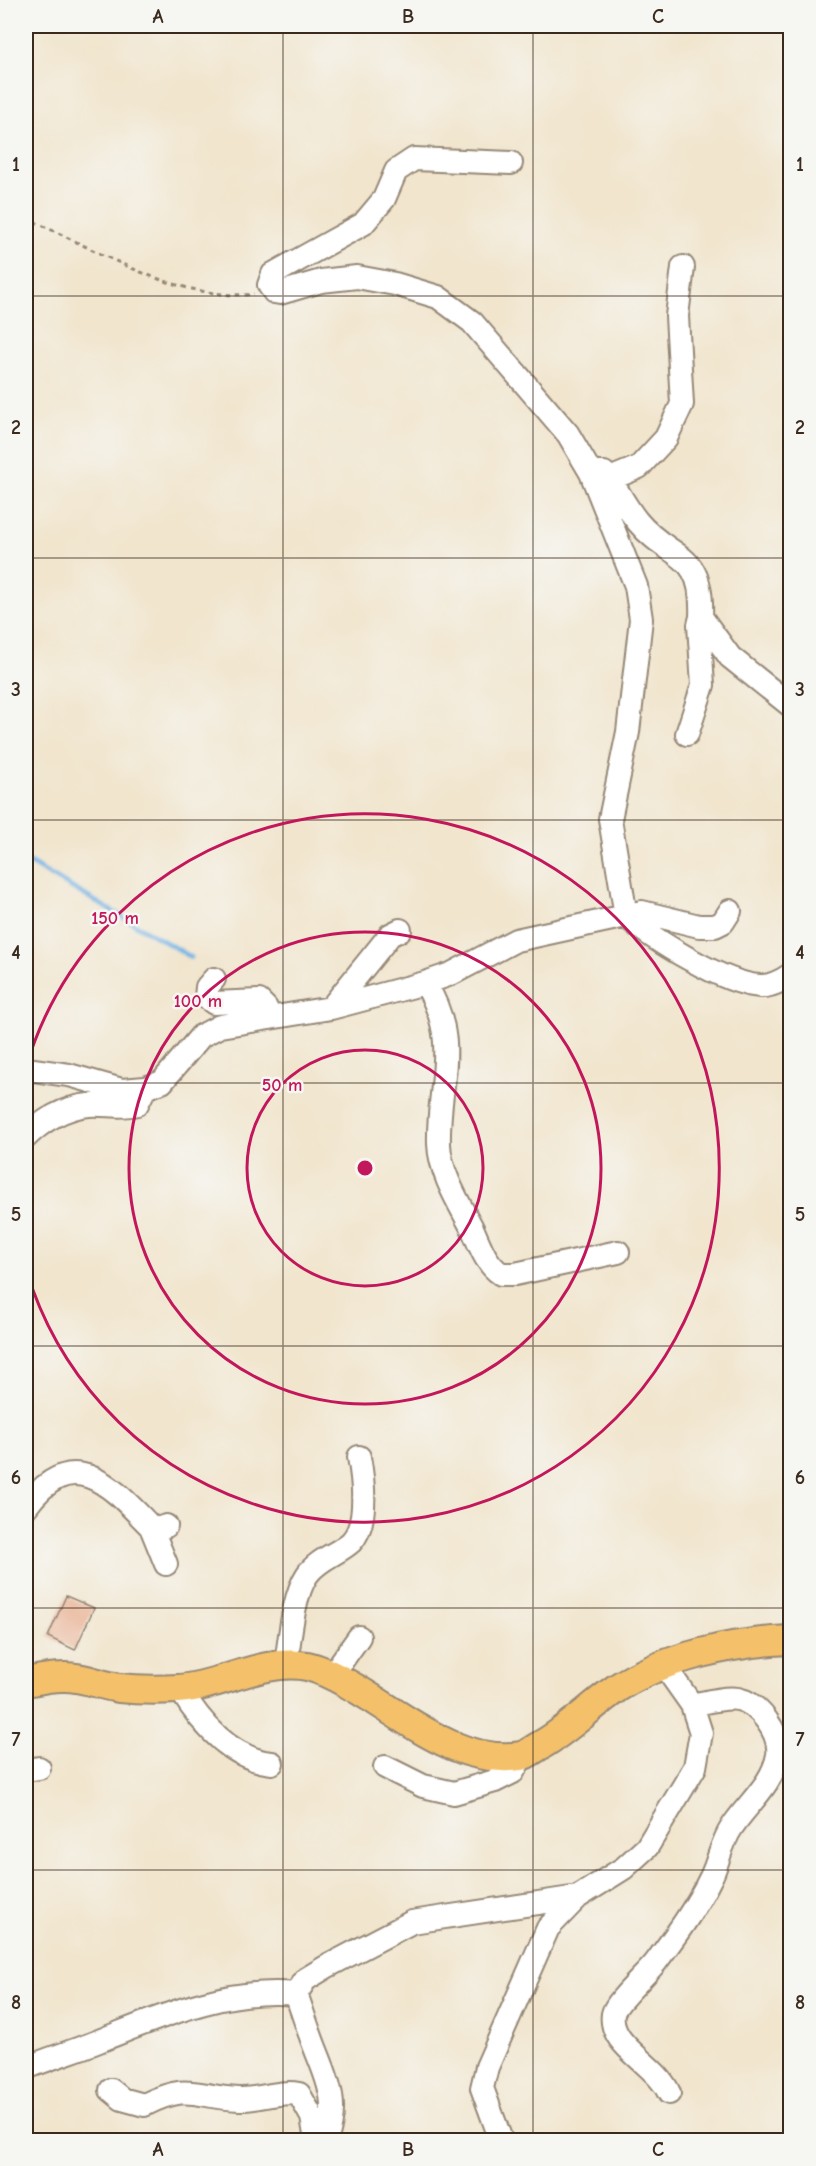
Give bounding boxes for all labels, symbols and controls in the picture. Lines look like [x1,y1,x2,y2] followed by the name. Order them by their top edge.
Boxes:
[152,5,164,28] text: A
[402,5,414,28] text: B
[652,5,664,28] text: C
[12,153,20,176] text: 1
[796,153,804,176] text: 1
[11,416,21,439] text: 2
[795,416,805,439] text: 2
[11,678,21,701] text: 3
[795,678,805,701] text: 3
[91,908,139,929] text: 150 m
[11,941,21,964] text: 4
[795,941,805,964] text: 4
[174,991,222,1012] text: 100 m
[262,1075,302,1096] text: 50 m
[355,1158,375,1178] centre of rings
[11,1203,21,1226] text: 5
[795,1203,805,1226] text: 5
[11,1466,21,1489] text: 6
[795,1466,805,1489] text: 6
[12,1728,21,1751] text: 7
[796,1728,805,1751] text: 7
[11,1991,21,2014] text: 8
[795,1991,805,2014] text: 8
[152,2138,164,2161] text: A
[402,2138,414,2161] text: B
[652,2138,664,2161] text: C

